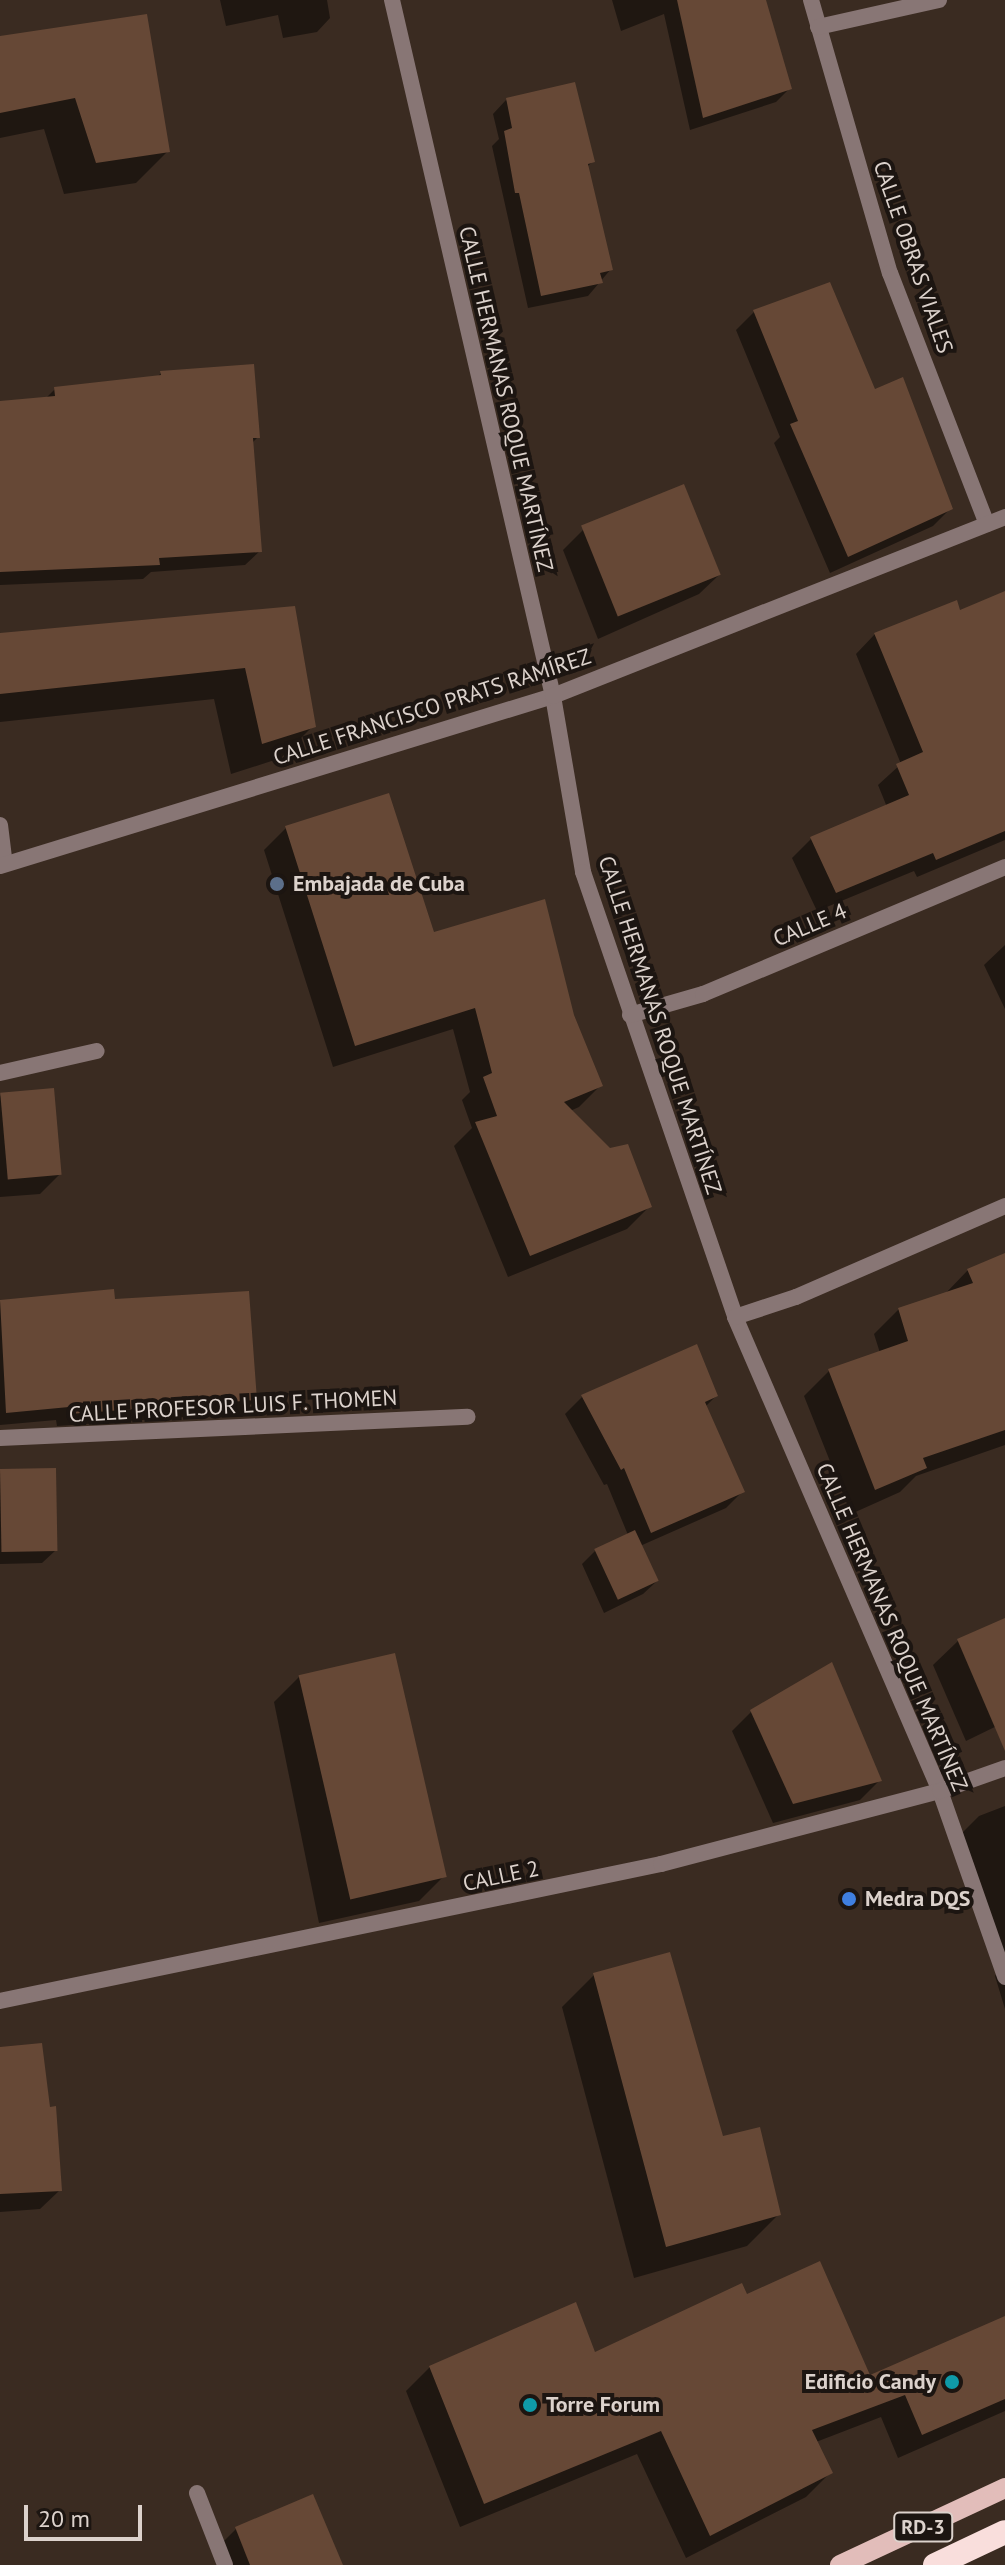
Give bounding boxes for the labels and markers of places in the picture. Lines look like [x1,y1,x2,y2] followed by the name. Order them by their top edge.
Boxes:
[293,871,465,897] place label: Embajada de Cuba
[268,875,286,893] marker: Embajada de Cuba
[865,1886,970,1912] place label: Medra DQS
[840,1890,858,1908] marker: Medra DQS
[804,2369,936,2395] place label: Edificio Candy
[943,2373,961,2391] marker: Edificio Candy
[546,2392,660,2418] place label: Torre Forum
[521,2396,539,2414] marker: Torre Forum

